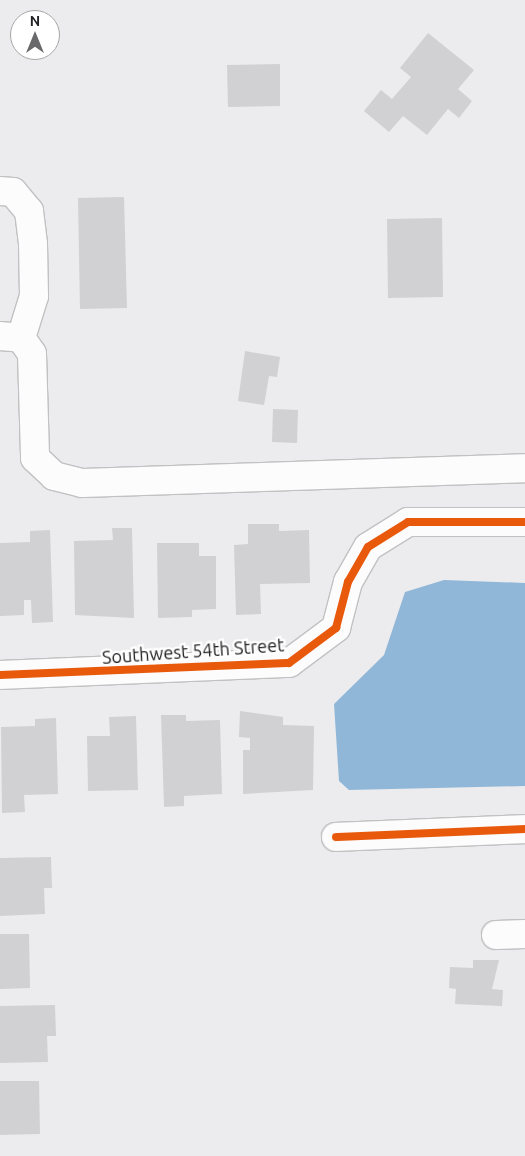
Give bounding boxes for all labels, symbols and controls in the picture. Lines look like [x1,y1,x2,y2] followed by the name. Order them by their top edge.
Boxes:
[10,10,60,60] north arrow
[30,13,40,29] text: N
[101,634,285,668] street label: Southwest 54th Street

